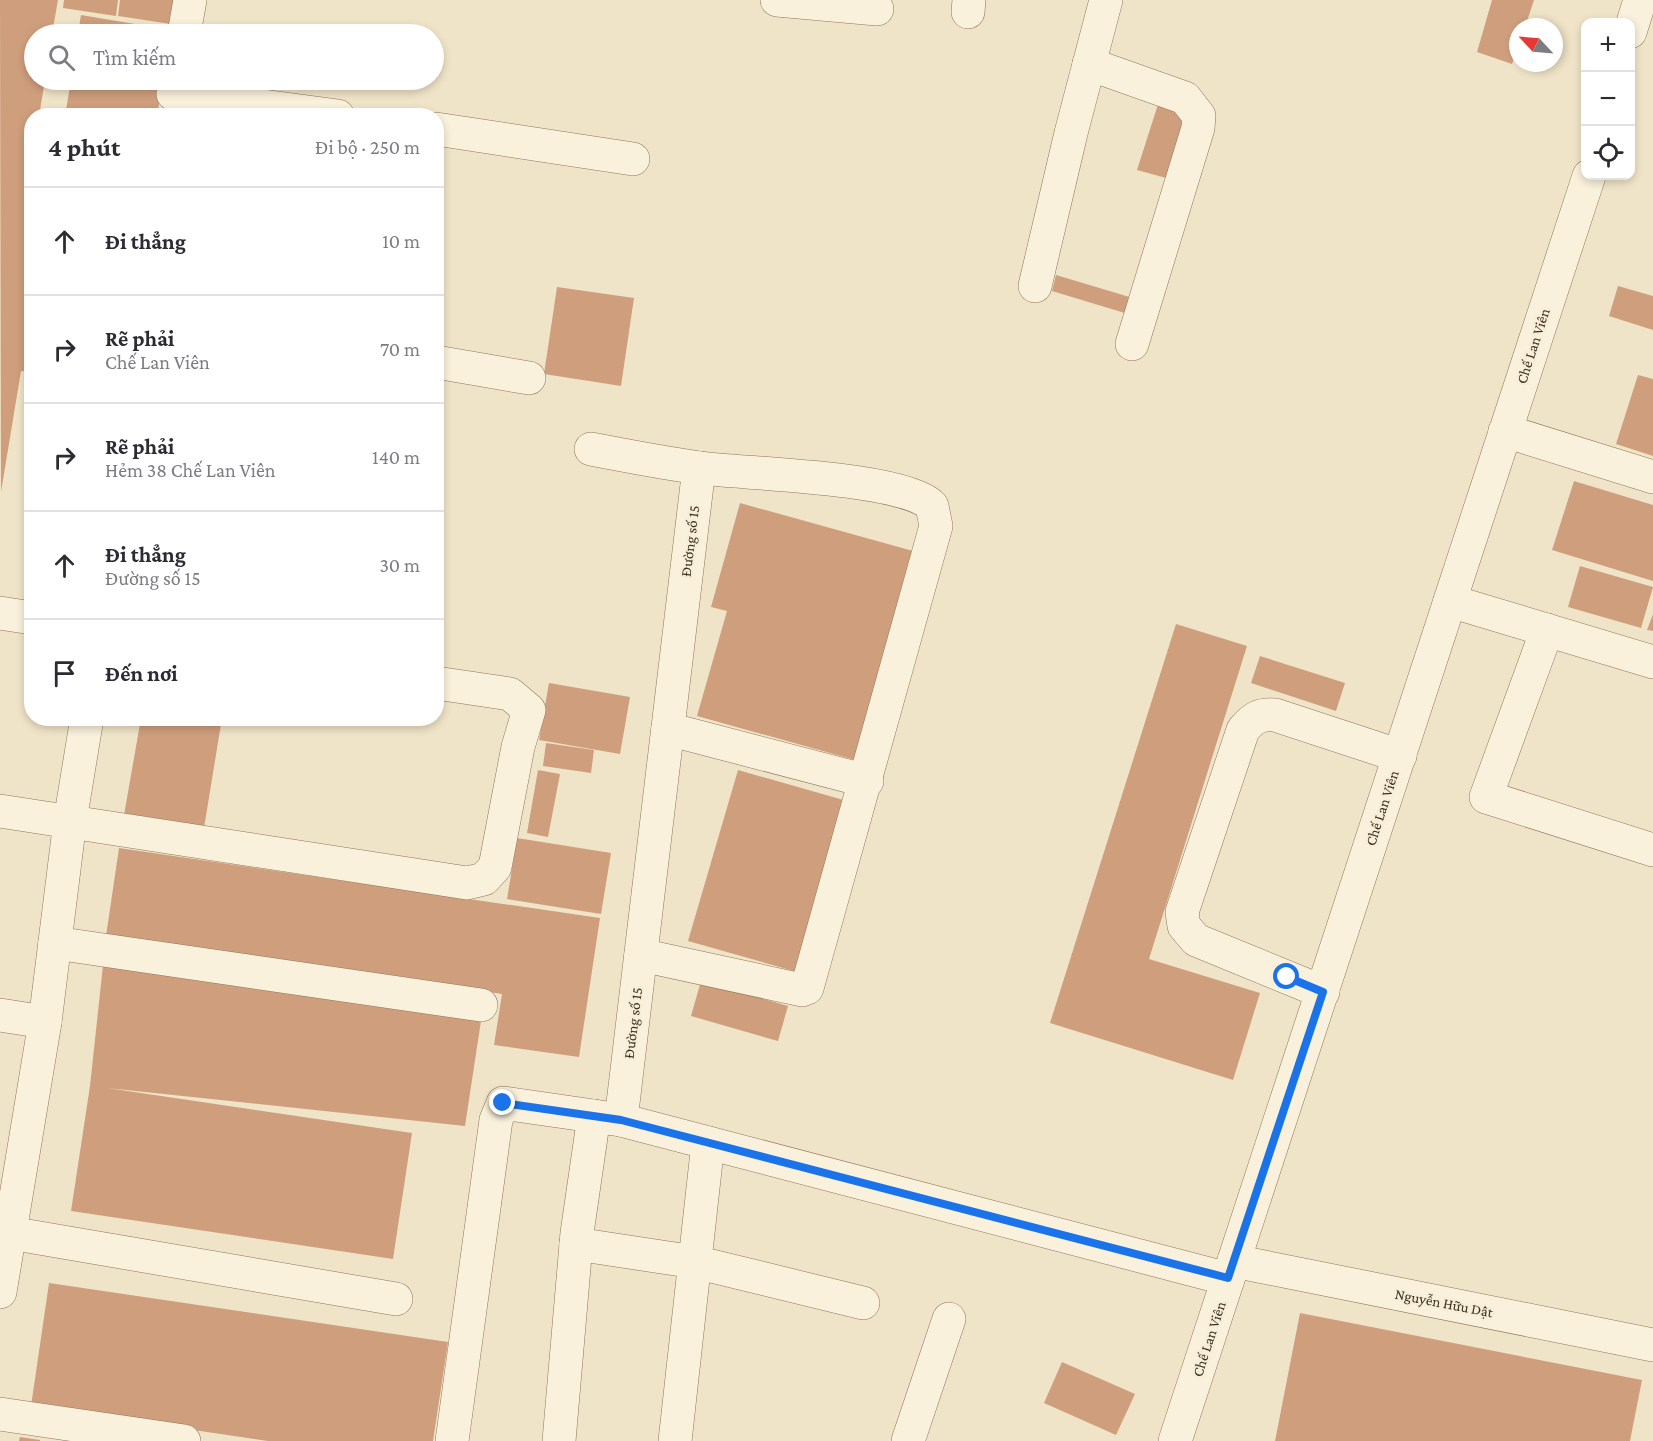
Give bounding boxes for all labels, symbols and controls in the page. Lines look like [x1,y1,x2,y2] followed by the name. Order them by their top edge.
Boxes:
[1509,18,1563,72] north arrow
[1581,18,1635,180] map controls
[1581,18,1635,72] button: +
[24,24,444,90] search box
[45,41,78,74] icon: search
[93,45,176,70] text: Tìm kiếm
[1581,72,1635,126] button: −
[1581,126,1635,180] button: locate
[48,133,120,162] text: 4 phút
[315,136,420,158] text: Đi bộ · 250 m
[48,225,81,258] icon: ahead
[105,229,186,254] text: Đi thẳng
[382,230,420,252] text: 10 m
[1512,306,1553,386] street label: Chế Lan Viên
[105,326,174,351] text: Rẽ phải
[48,333,81,366] icon: right
[380,338,420,360] text: 70 m
[105,351,210,373] text: Chế Lan Viên
[105,434,174,459] text: Rẽ phải
[48,441,81,474] icon: right
[372,446,420,468] text: 140 m
[105,459,275,481] text: Hẻm 38 Chế Lan Viên
[677,504,703,578] street label: Đường số 15
[105,542,186,567] text: Đi thẳng
[48,549,81,582] icon: ahead
[379,554,420,576] text: 30 m
[105,567,201,589] text: Đường số 15
[48,657,81,690] icon: arrive
[105,661,178,686] text: Đến nơi
[1361,768,1402,848] street label: Chế Lan Viên
[1273,963,1299,989] route start
[620,986,646,1060] street label: Đường số 15
[489,1089,515,1115] route end
[1393,1286,1495,1322] street label: Nguyễn Hữu Dật
[1188,1299,1229,1379] street label: Chế Lan Viên

